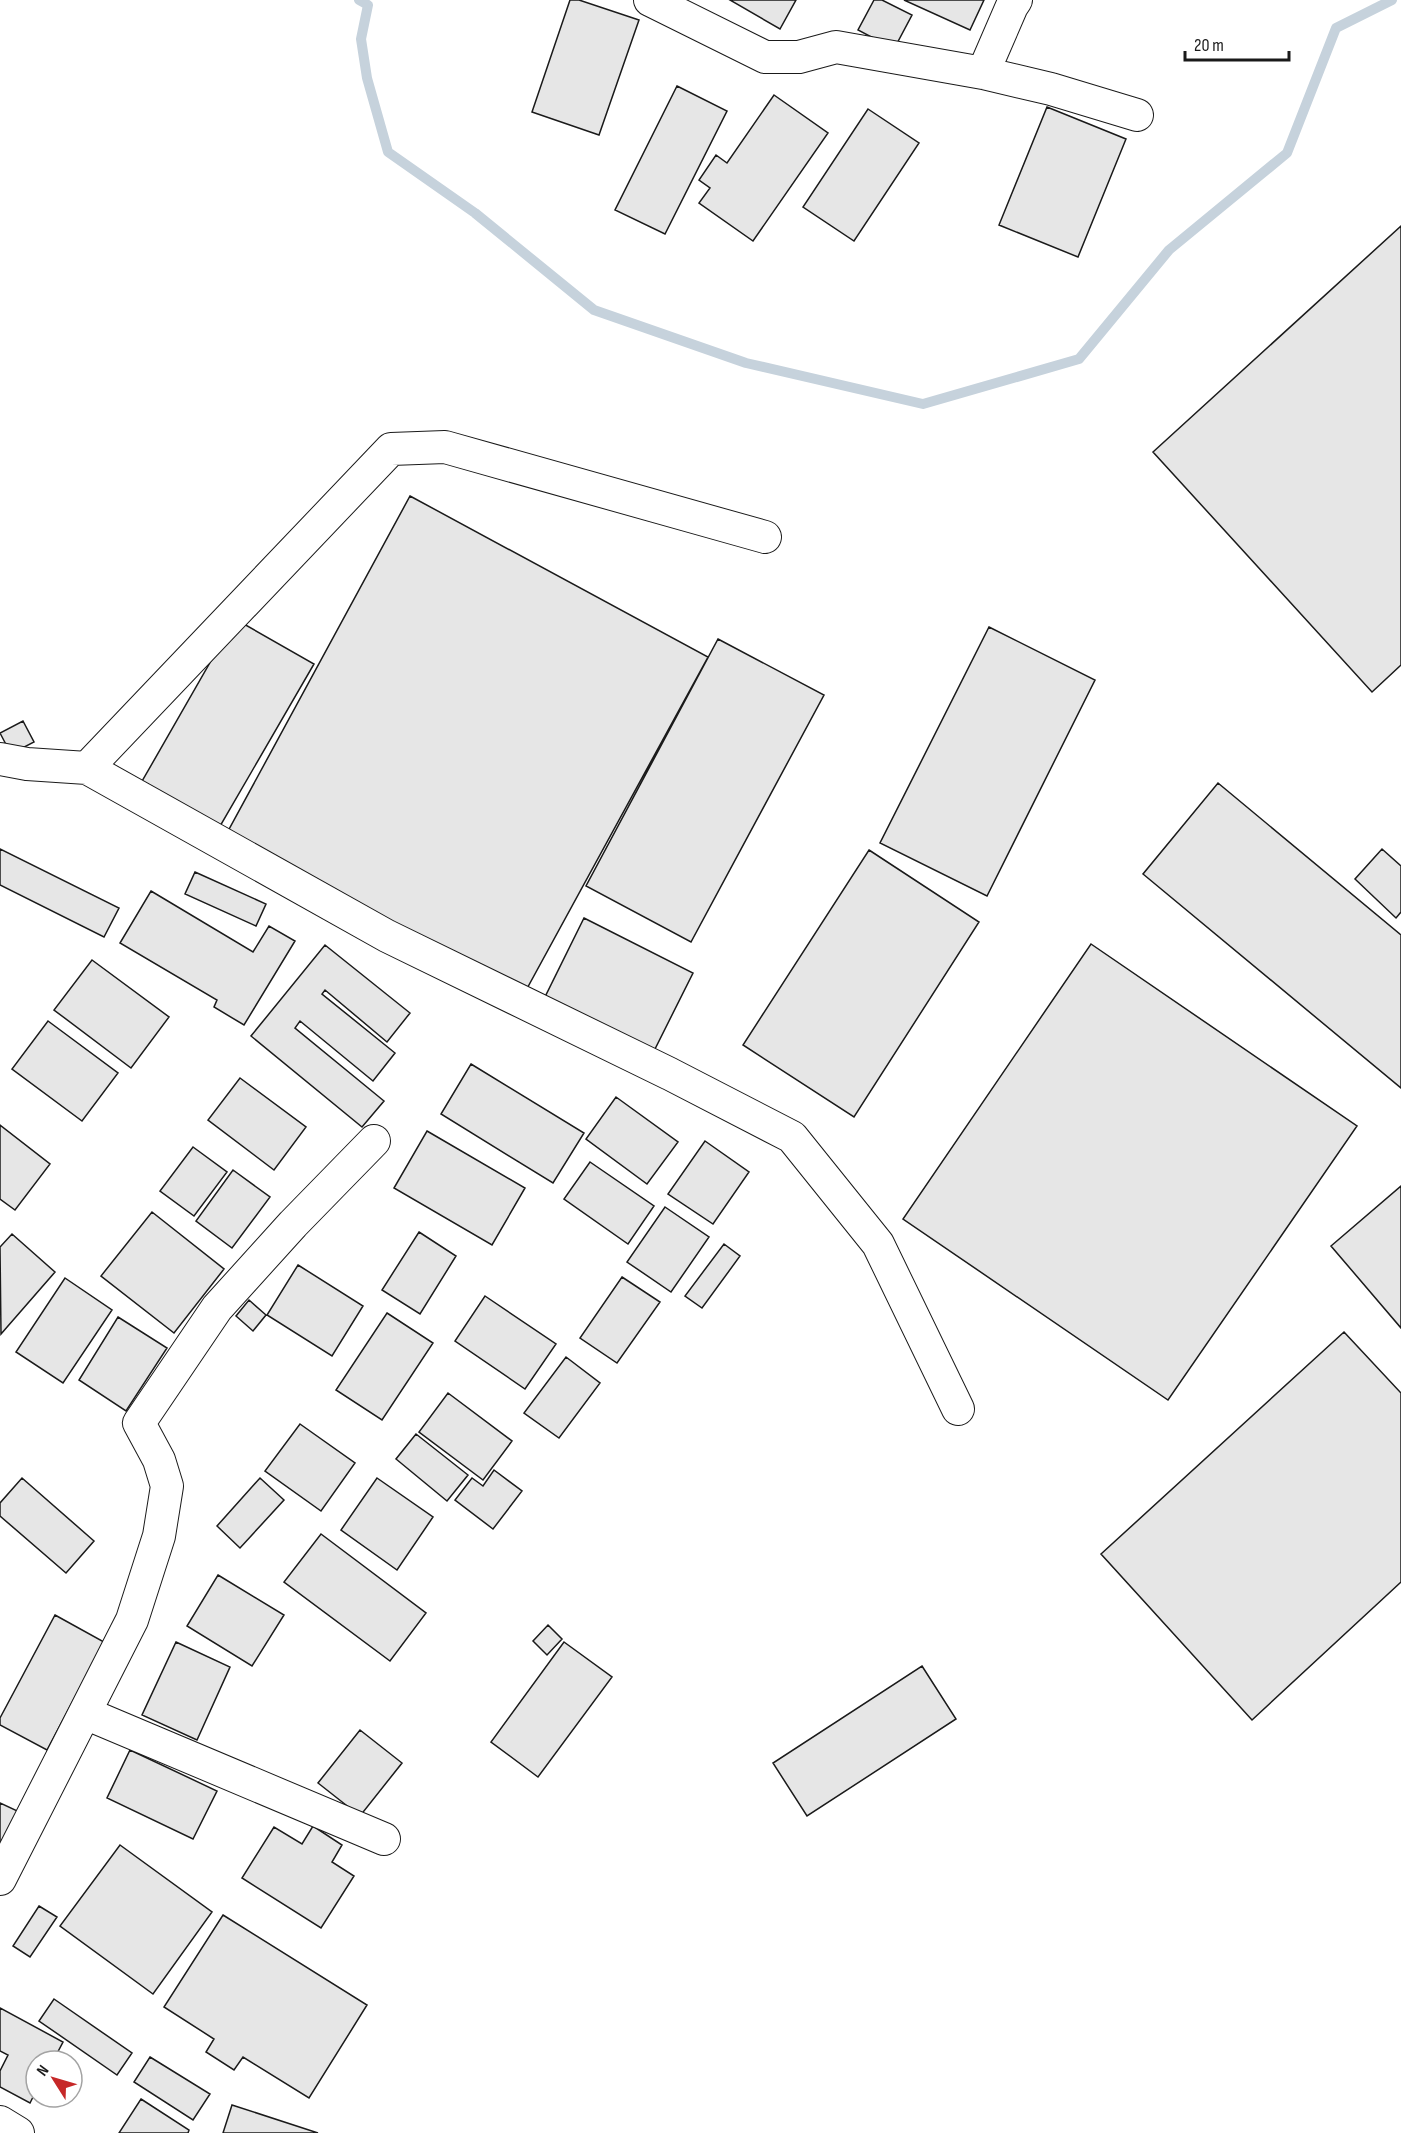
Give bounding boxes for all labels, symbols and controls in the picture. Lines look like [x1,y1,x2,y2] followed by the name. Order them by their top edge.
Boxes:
[1185,24,1288,62] scale bar
[1194,35,1224,56] text: 20 m
[24,2049,84,2109] north arrow
[33,2062,53,2080] text: N

